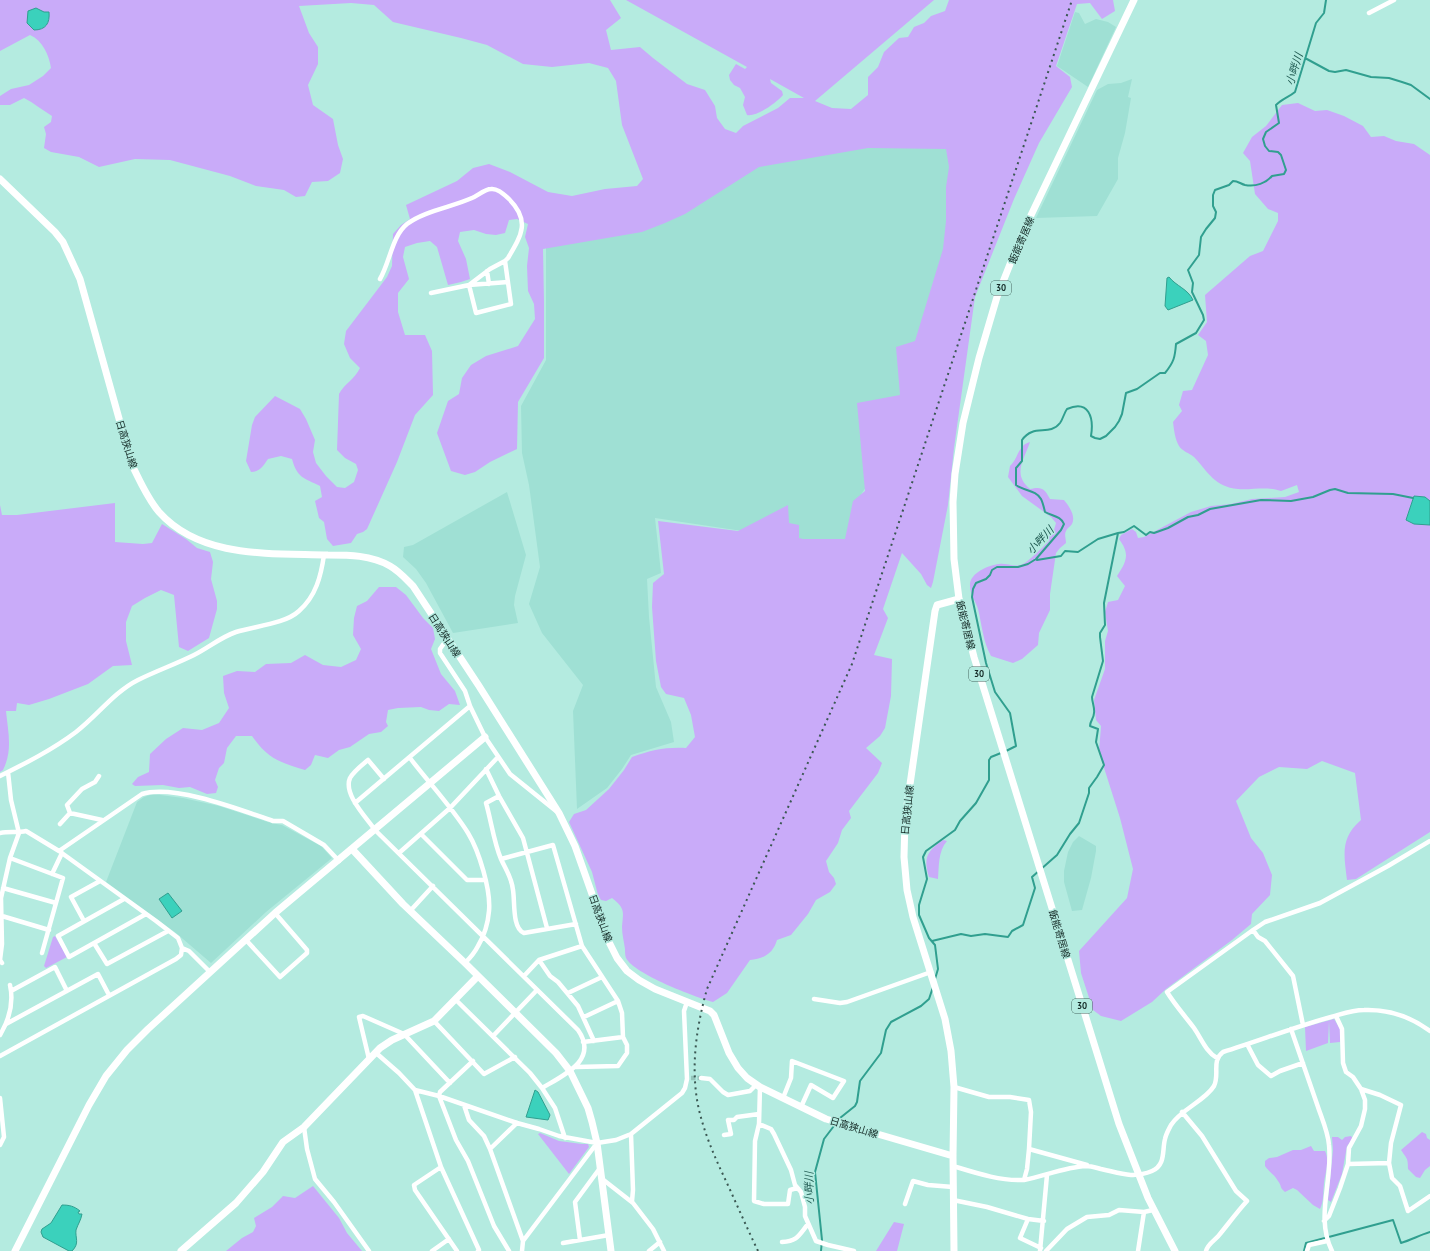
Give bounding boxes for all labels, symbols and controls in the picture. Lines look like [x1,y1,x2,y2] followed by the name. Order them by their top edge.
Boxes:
[1282,50,1306,87] water label: 小畔川
[1006,215,1037,266] street label: 飯能寄居線
[991,281,1011,295] road number: 30
[113,418,140,470] street label: 日高狭山線
[1024,523,1057,557] water label: 小畔川
[953,599,978,651] street label: 飯能寄居線
[426,611,464,660] street label: 日高狭山線
[969,667,989,681] road number: 30
[898,785,917,836] street label: 日高狭山線
[586,892,615,944] street label: 日高狭山線
[1046,908,1073,960] street label: 飯能寄居線
[1072,999,1092,1013] road number: 30
[828,1114,880,1141] street label: 日高狭山線
[802,1170,816,1205] water label: 小畔川

